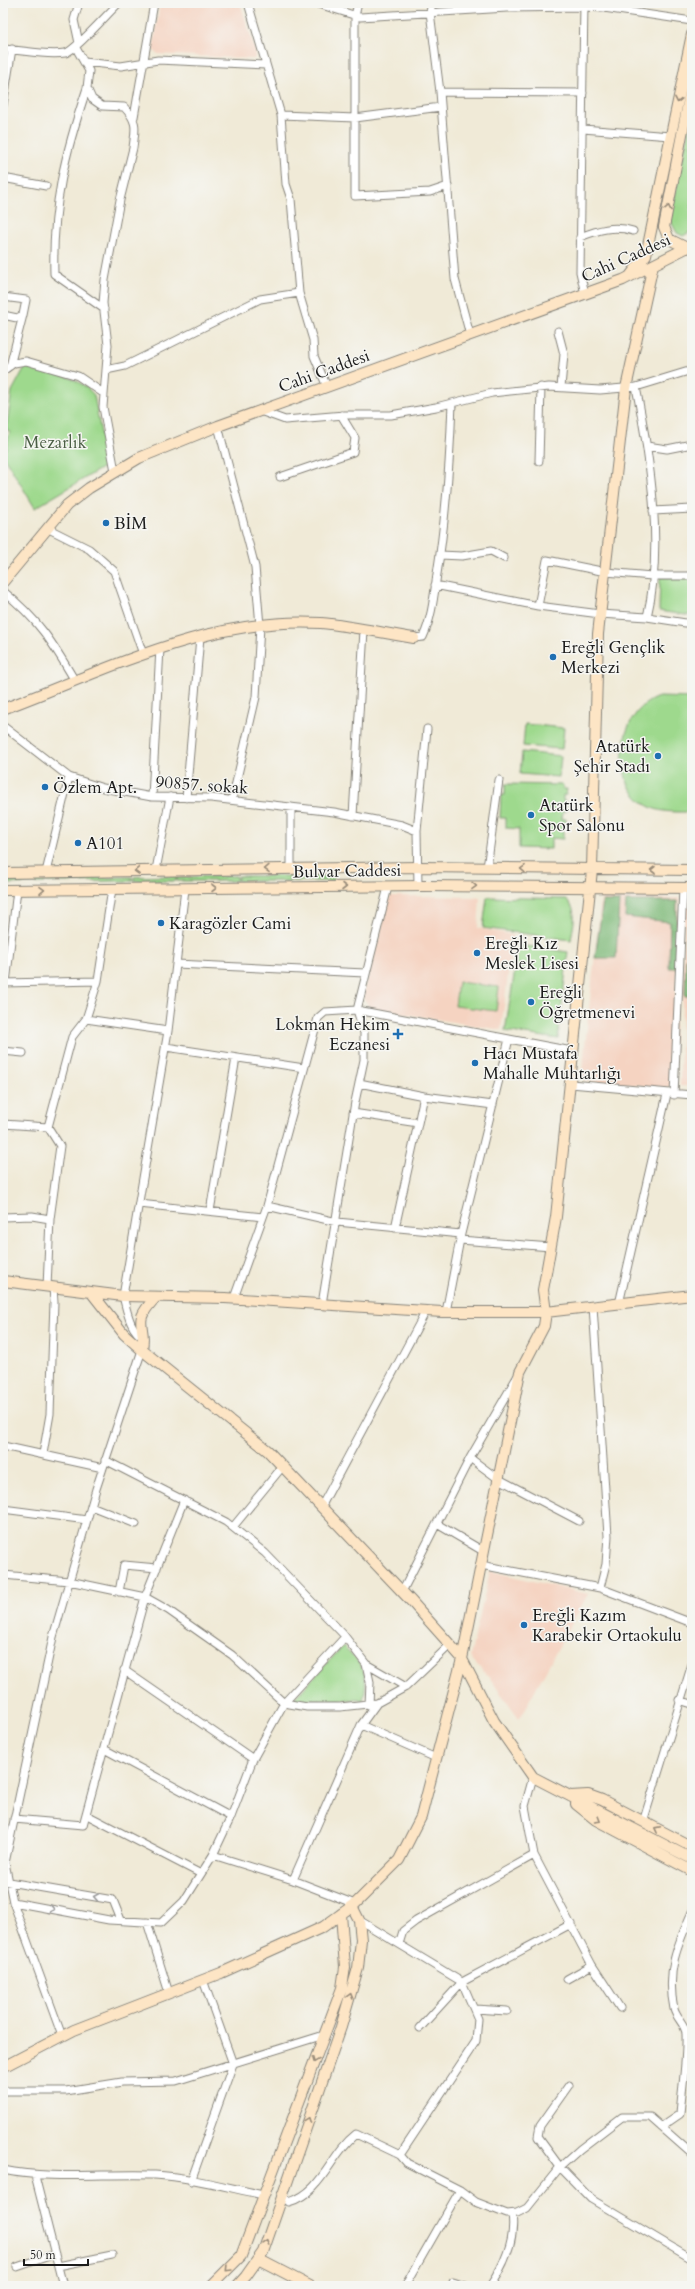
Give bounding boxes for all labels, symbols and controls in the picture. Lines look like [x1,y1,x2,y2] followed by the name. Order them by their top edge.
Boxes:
[674,96,682,103] one-way arrow
[663,205,671,211] one-way arrow
[578,228,675,288] street label: Cahi Caddesi
[275,344,373,398] street label: Cahi Caddesi
[23,431,87,454] park label: Mezarlık
[114,512,147,535] place label: BİM
[101,518,111,528] marker: BİM
[561,636,666,679] place label: Ereğli Gençlik Merkezi
[548,652,558,662] marker: Ereğli Gençlik Merkezi
[574,735,651,778] place label: Atatürk Şehir Stadı
[653,751,663,761] marker: Atatürk Şehir Stadı
[155,770,250,800] street label: 90857. sokak
[53,776,137,799] place label: Özlem Apt.
[40,782,50,792] marker: Özlem Apt.
[539,794,625,837] place label: Atatürk Spor Salonu
[526,810,536,820] marker: Atatürk Spor Salonu
[86,832,124,855] place label: A101
[73,838,83,848] marker: A101
[293,859,402,883] street label: Bulvar Caddesi
[520,864,526,873] one-way arrow
[264,865,270,873] one-way arrow
[650,866,656,874] one-way arrow
[134,867,140,875] one-way arrow
[471,882,477,890] one-way arrow
[341,883,347,891] one-way arrow
[211,884,217,892] one-way arrow
[39,886,45,894] one-way arrow
[169,912,291,935] place label: Karagözler Cami
[156,918,166,928] marker: Karagözler Cami
[485,932,579,975] place label: Ereğli Kız Meslek Lisesi
[472,948,482,958] marker: Ereğli Kız Meslek Lisesi
[539,981,636,1024] place label: Ereğli Öğretmenevi
[526,997,536,1007] marker: Ereğli Öğretmenevi
[275,1013,391,1056] place label: Lokman Hekim Eczanesi
[393,1029,403,1039] marker: Lokman Hekim Eczanesi
[483,1042,621,1085] place label: Hacı Mustafa Mahalle Muhtarlığı
[470,1058,480,1068] marker: Hacı Mustafa Mahalle Muhtarlığı
[532,1604,682,1647] place label: Ereğli Kazım Karabekir Ortaokulu
[519,1620,529,1630] marker: Ereğli Kazım Karabekir Ortaokulu
[594,1816,601,1823] one-way arrow
[654,1827,662,1834] one-way arrow
[93,1893,99,1902] one-way arrow
[48,1904,55,1913] one-way arrow
[345,1993,354,2000] one-way arrow
[311,2056,319,2063] one-way arrow
[304,2116,312,2123] one-way arrow
[261,2239,270,2246] one-way arrow
[24,2241,88,2267] scale bar
[30,2247,57,2263] text: 50 m
[225,2264,233,2272] one-way arrow

